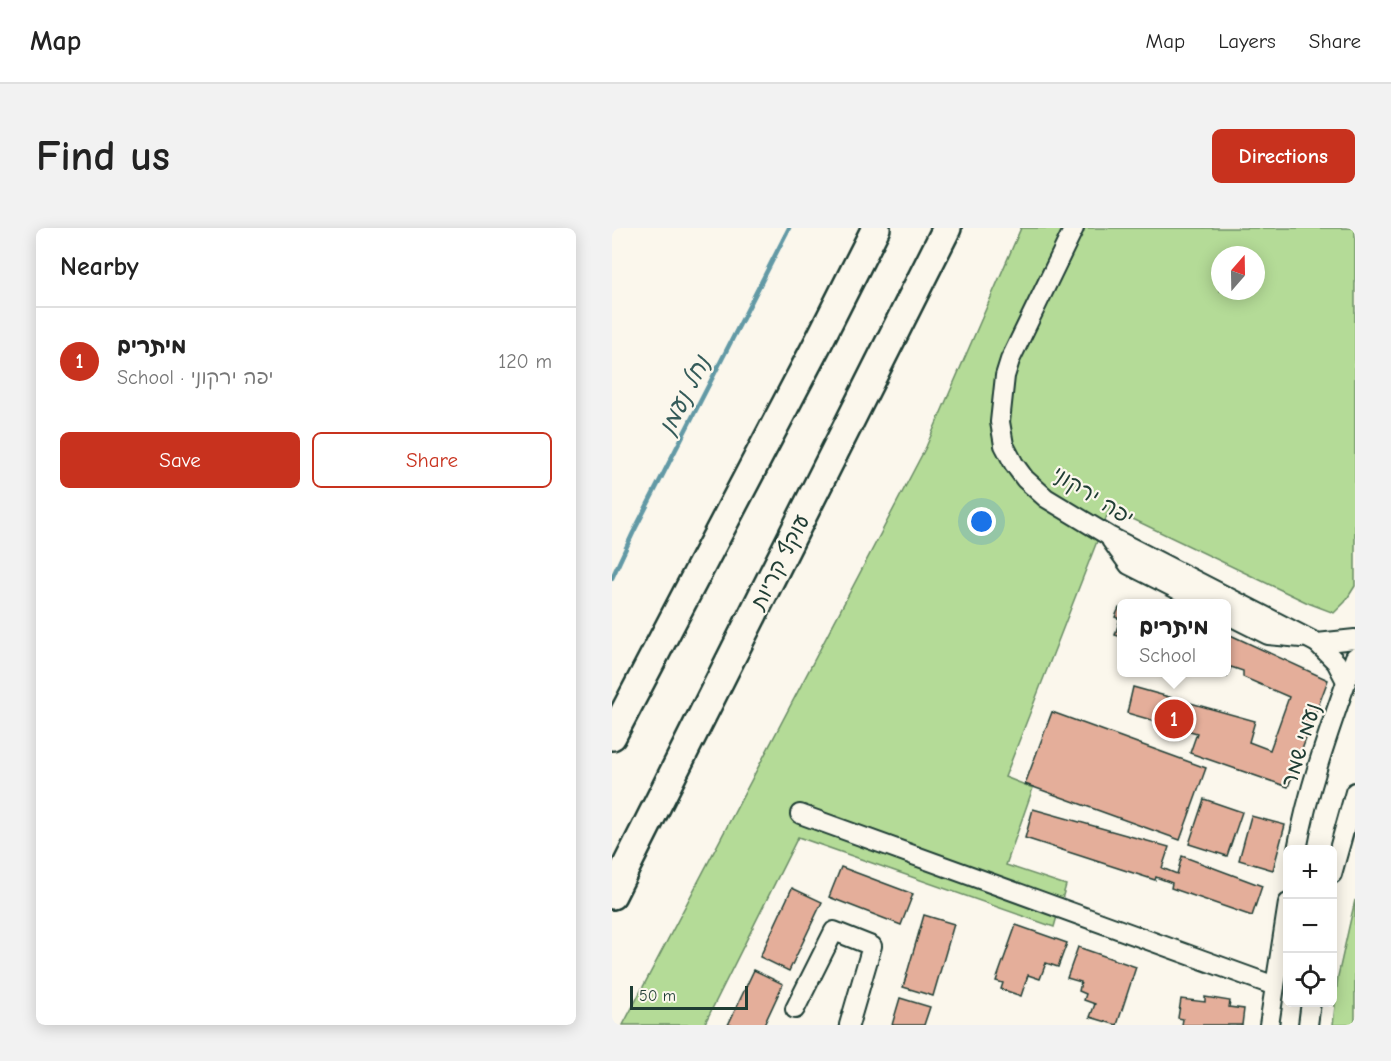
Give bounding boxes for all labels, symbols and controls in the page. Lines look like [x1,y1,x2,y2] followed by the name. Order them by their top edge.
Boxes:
[30,25,81,57] text: Map
[1146,29,1185,53] text: Map
[1218,29,1276,53] text: Layers
[1309,29,1361,53] text: Share
[1212,129,1355,183] button: Directions
[36,132,170,181] text: Find us
[1211,246,1265,300] north arrow
[60,252,139,282] text: Nearby
[117,333,186,359] text: מיתרים
[652,349,717,440] water label: נחל נעמן
[76,350,83,373] text: 1
[498,350,552,373] text: 120 m
[117,366,273,389] text: School · יפה ירקוני
[60,432,300,488] button: Save
[312,432,552,488] button: Share
[1047,461,1138,532] street label: יפה ירקוני
[967,507,996,536] your location
[744,510,815,616] street label: עוקף קריות
[1117,599,1231,677] popup
[1139,614,1209,640] text: מיתרים
[1139,644,1196,667] text: School
[1154,696,1194,742] pin: 1
[1276,700,1326,790] street label: נעמי שמר
[1283,845,1337,1007] map controls
[1283,845,1337,899] button: +
[1283,899,1337,953] button: −
[1283,953,1337,1007] button: locate
[630,983,748,1010] scale bar
[639,987,676,1005] text: 50 m

